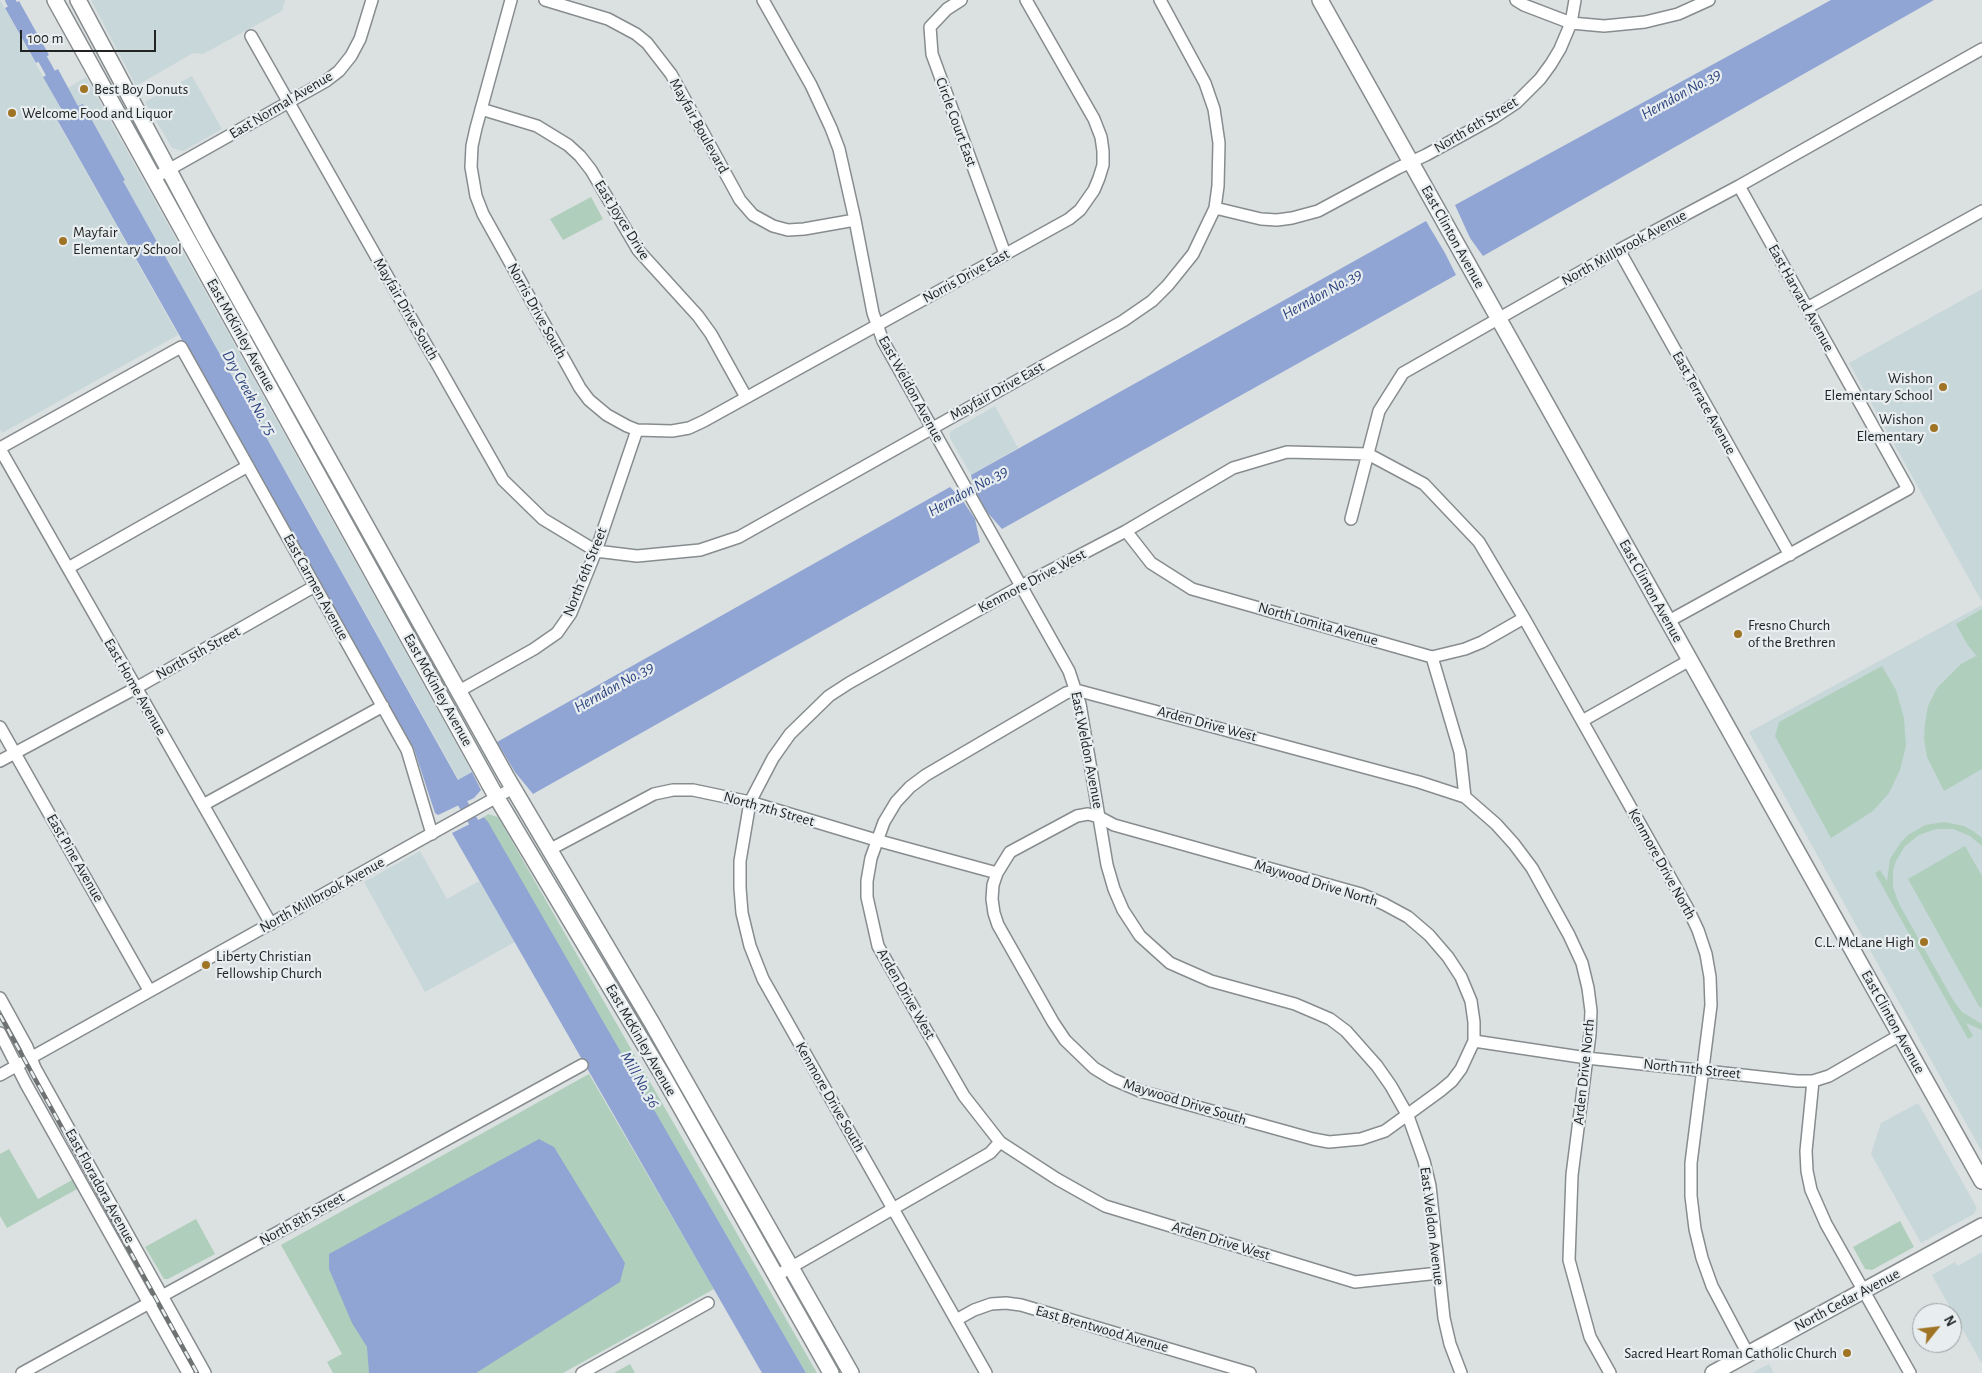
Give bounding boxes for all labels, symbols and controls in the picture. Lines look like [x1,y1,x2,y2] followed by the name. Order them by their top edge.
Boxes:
[22,20,159,52] scale bar
[28,31,63,46] text: 100 m
[1638,64,1724,124] water label: Herndon No. 39
[226,67,336,143] street label: East Normal Avenue
[665,75,733,177] street label: Mayfair Boulevard
[932,75,980,169] street label: Circle Court East
[94,80,188,98] place label: Best Boy Donuts
[78,83,90,95] marker: Best Boy Donuts
[1431,93,1521,157] street label: North 6th Street
[22,104,173,122] place label: Welcome Food and Liquor
[6,107,18,119] marker: Welcome Food and Liquor
[590,177,654,263] street label: East Joyce Drive
[1417,182,1489,292] street label: East Clinton Avenue
[1558,206,1690,290] street label: North Millbrook Avenue
[73,223,182,258] place label: Mayfair Elementary School
[57,235,69,247] marker: Mayfair Elementary School
[1764,241,1838,355] street label: East Harvard Avenue
[919,245,1013,307] street label: Norris Drive East
[369,255,443,363] street label: Mayfair Drive South
[503,260,571,362] street label: Norris Drive South
[1279,264,1365,324] water label: Herndon No. 39
[203,275,279,395] street label: East McKinley Avenue
[874,333,948,445] street label: East Weldon Avenue
[218,347,280,439] water label: Dry Creek No. 75
[1668,348,1740,458] street label: East Terrace Avenue
[947,358,1047,424] street label: Mayfair Drive East
[1824,369,1933,404] place label: Wishon Elementary School
[1937,381,1949,393] marker: Wishon Elementary School
[1857,410,1924,445] place label: Wishon Elementary
[1928,422,1940,434] marker: Wishon Elementary
[925,461,1011,521] water label: Herndon No. 39
[559,525,611,619] street label: North 6th Street
[279,531,353,643] street label: East Carmen Avenue
[1615,536,1687,646] street label: East Clinton Avenue
[975,545,1089,617] street label: Kenmore Drive West
[1256,598,1380,650] street label: North Lomita Avenue
[1748,616,1836,651] place label: Fresno Church of the Brethren
[153,622,243,684] street label: North 5th Street
[1732,628,1744,640] marker: Fresno Church of the Brethren
[400,630,476,750] street label: East McKinley Avenue
[100,635,170,739] street label: East Home Avenue
[571,657,657,717] water label: Herndon No. 39
[1067,690,1107,810] street label: East Weldon Avenue
[1155,702,1259,746] street label: Arden Drive West
[721,787,817,831] street label: North 7th Street
[1624,805,1700,923] street label: Kenmore Drive North
[42,811,108,905] street label: East Pine Avenue
[256,853,388,937] street label: North Millbrook Avenue
[1252,856,1380,910] street label: Maywood Drive North
[1815,933,1914,951] place label: C.L. McLane High
[1918,936,1930,948] marker: C.L. McLane High
[873,945,939,1043] street label: Arden Drive West
[216,947,322,982] place label: Liberty Christian Fellowship Church
[200,959,212,971] marker: Liberty Christian Fellowship Church
[1857,967,1929,1077] street label: East Clinton Avenue
[602,981,680,1099] street label: East McKinley Avenue
[1569,1018,1599,1126] street label: Arden Drive North
[791,1039,869,1155] street label: Kenmore Drive South
[616,1048,664,1112] water label: Mill No. 36
[1642,1055,1742,1083] street label: North 11th Street
[1121,1075,1249,1129] street label: Maywood Drive South
[61,1125,139,1247] street label: East Floradora Avenue
[1416,1166,1448,1286] street label: East Weldon Avenue
[256,1188,348,1250] street label: North 8th Street
[1170,1217,1272,1265] street label: Arden Drive West
[1791,1265,1903,1335] street label: North Cedar Avenue
[1033,1301,1171,1357] street label: East Brentwood Avenue
[1912,1303,1962,1353] north arrow
[1941,1314,1958,1329] text: N
[1624,1344,1837,1362] place label: Sacred Heart Roman Catholic Church
[1841,1347,1853,1359] marker: Sacred Heart Roman Catholic Church

